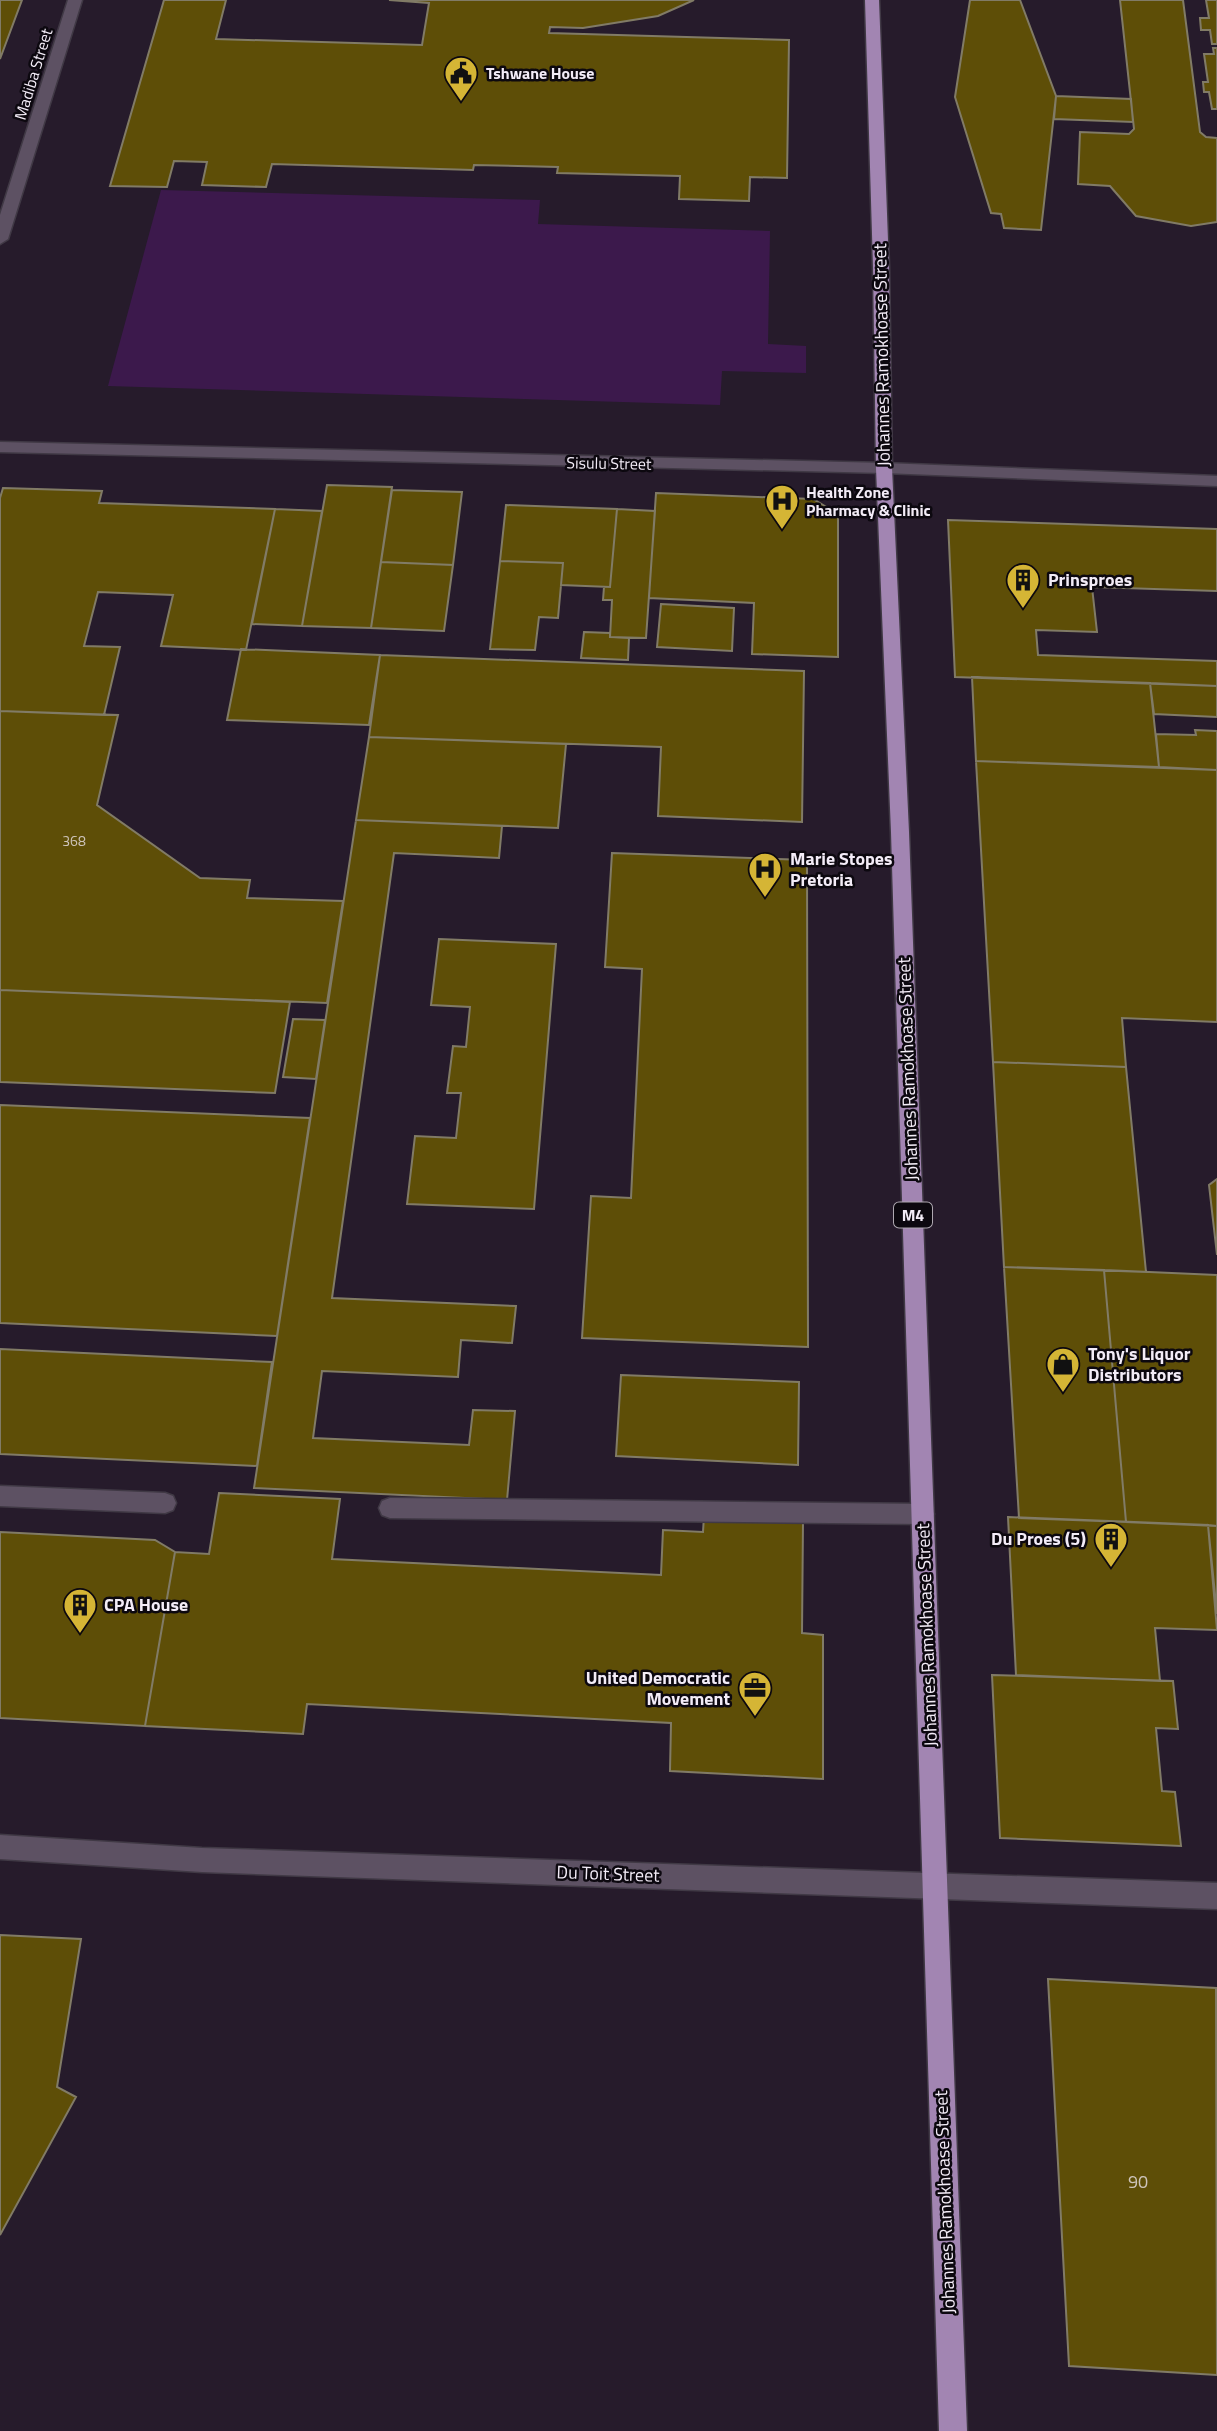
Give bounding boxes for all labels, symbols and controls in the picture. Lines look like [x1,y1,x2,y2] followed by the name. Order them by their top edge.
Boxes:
[8,25,58,123] street label: Madiba Street
[442,54,480,103] public building icon: Tshwane House
[486,61,595,85] place label: Tshwane House
[866,242,897,467] street label: Johannes Ramokhoase Street
[566,450,652,476] street label: Sisulu Street
[806,480,931,522] place label: Health Zone Pharmacy & Clinic
[763,482,801,531] hospital icon: Health Zone Pharmacy & Clinic
[1004,561,1042,610] building icon: Prinsproes
[1048,566,1132,593] place label: Prinsproes
[62,830,86,851] house number: 368
[790,845,892,893] place label: Marie Stopes Pretoria
[746,850,784,899] hospital icon: Marie Stopes Pretoria
[890,956,925,1181] street label: Johannes Ramokhoase Street
[894,1203,932,1228] road number: M4
[1088,1340,1191,1388] place label: Tony's Liquor Distributors
[1044,1345,1082,1394] shop icon: Tony's Liquor Distributors
[1092,1520,1130,1569] building icon: Du Proes (5)
[909,1522,944,1747] street label: Johannes Ramokhoase Street
[991,1525,1086,1552] place label: Du Proes (5)
[61,1586,99,1635] building icon: CPA House
[104,1591,188,1618] place label: CPA House
[586,1664,730,1712] place label: United Democratic Movement
[736,1669,774,1718] office icon: United Democratic Movement
[556,1858,661,1889] street label: Du Toit Street
[927,2089,962,2314] street label: Johannes Ramokhoase Street
[1128,2168,1148,2195] house number: 90

